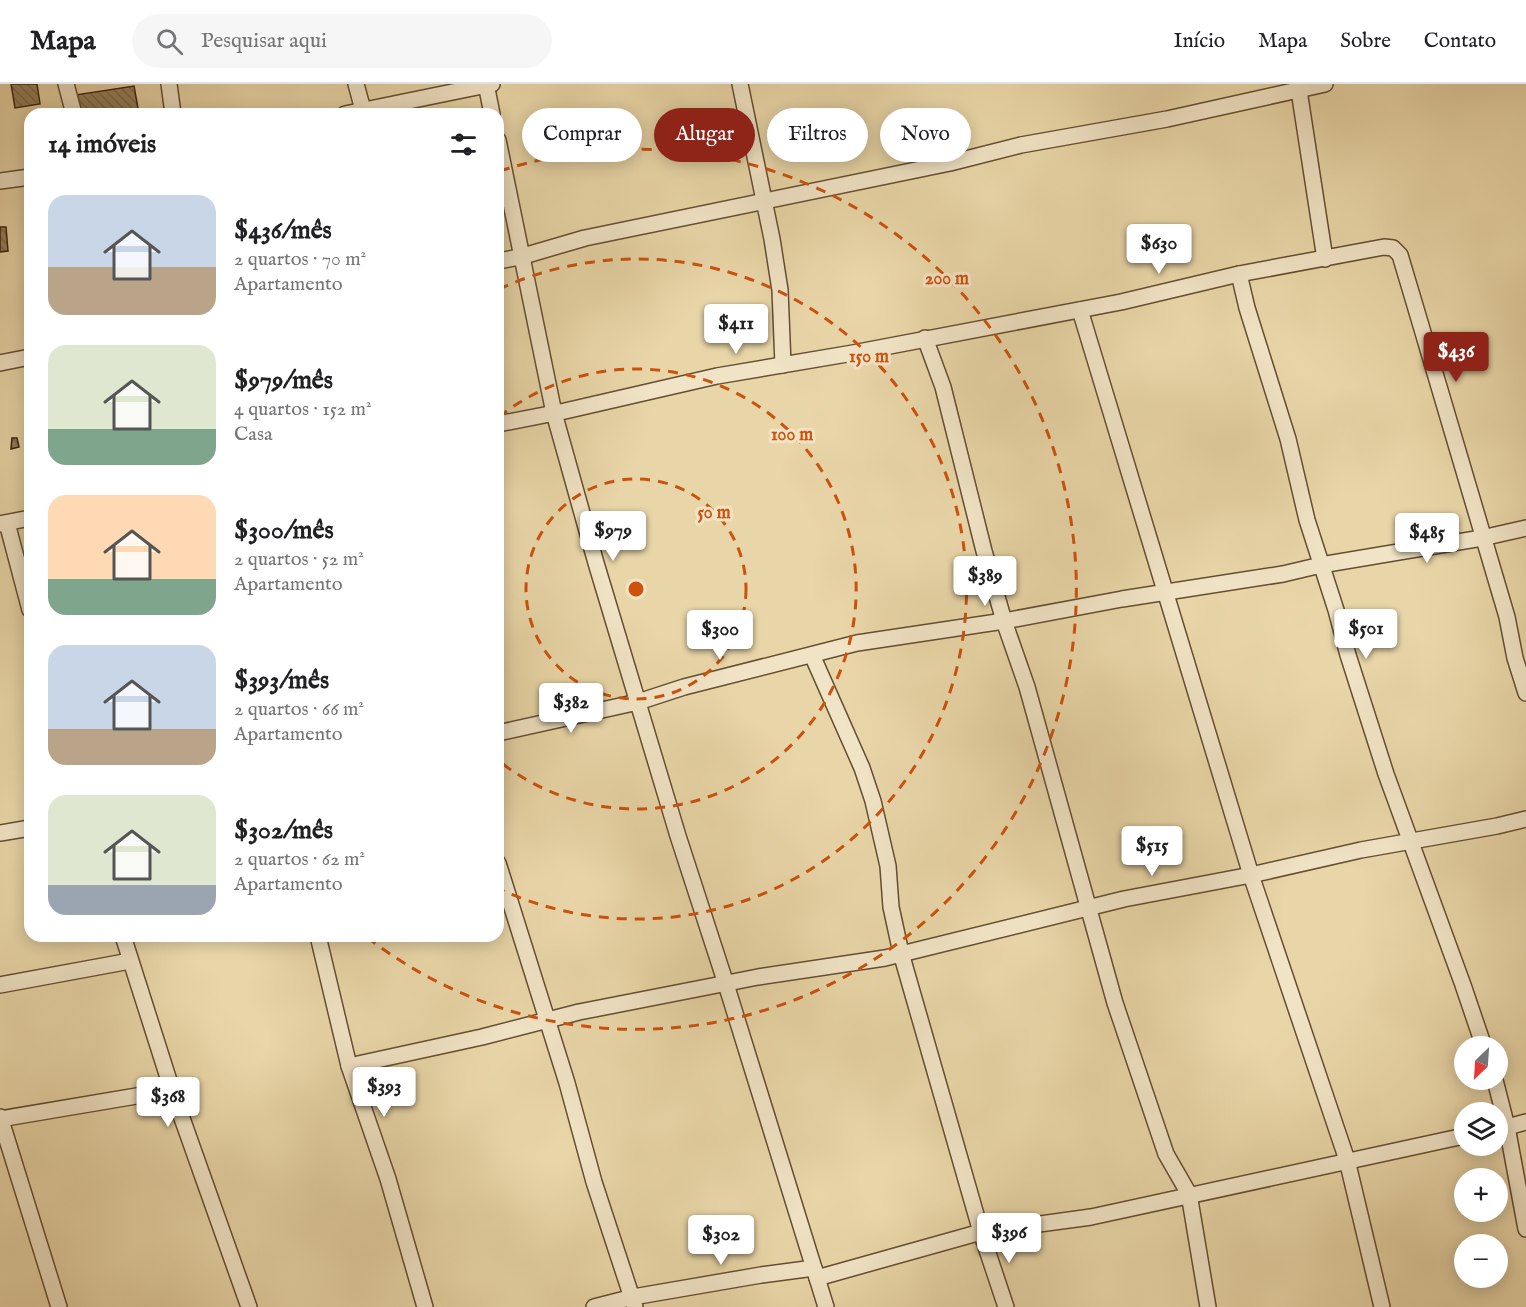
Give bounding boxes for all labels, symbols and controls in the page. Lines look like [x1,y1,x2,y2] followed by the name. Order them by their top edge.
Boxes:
[132,14,552,68] search box
[30,24,96,59] text: Mapa
[153,25,186,58] icon: search
[201,27,327,55] text: Pesquisar aqui
[1173,28,1225,55] text: Início
[1258,28,1307,55] text: Mapa
[1340,28,1391,55] text: Sobre
[1424,28,1496,55] text: Contato
[522,108,642,162] chip: Comprar
[654,108,755,162] chip: Alugar
[767,108,868,162] chip: Filtros
[880,108,971,162] chip: Novo
[48,128,156,161] text: 14 imóveis
[447,128,480,161] icon: filters
[234,214,332,247] text: $436/mês
[96,219,168,291] icon: home
[1123,224,1195,275] pin: $630
[1141,231,1177,256] text: $630
[234,247,366,272] text: 2 quartos · 70 m²
[925,268,969,291] text: 200 m
[234,272,343,297] text: Apartamento
[700,304,772,355] pin: $411
[718,311,754,336] text: $411
[1420,332,1492,383] pin: $436
[1438,339,1474,364] text: $436
[849,346,889,369] text: 150 m
[234,364,333,397] text: $979/mês
[96,369,168,441] icon: home
[234,397,372,422] text: 4 quartos · 152 m²
[234,422,273,447] text: Casa
[771,424,813,447] text: 100 m
[697,502,731,525] text: 50 m
[577,511,649,562] pin: $979
[1391,513,1463,564] pin: $485
[234,514,334,547] text: $300/mês
[594,518,632,543] text: $979
[96,519,168,591] icon: home
[1409,520,1445,545] text: $485
[234,547,364,572] text: 2 quartos · 52 m²
[949,556,1021,607] pin: $389
[967,563,1003,588] text: $389
[234,572,343,597] text: Apartamento
[626,579,646,599] centre of rings
[1330,609,1402,660] pin: $501
[684,610,756,661] pin: $300
[1348,616,1384,641] text: $501
[701,617,739,642] text: $300
[234,664,329,697] text: $393/mês
[96,669,168,741] icon: home
[535,683,607,734] pin: $382
[553,690,589,715] text: $382
[234,697,364,722] text: 2 quartos · 66 m²
[234,722,343,747] text: Apartamento
[234,814,333,847] text: $302/mês
[96,819,168,891] icon: home
[1116,826,1188,877] pin: $515
[1135,833,1169,858] text: $515
[234,847,365,872] text: 2 quartos · 62 m²
[234,872,343,897] text: Apartamento
[1454,1036,1508,1090] north arrow
[1454,1036,1508,1288] map controls
[348,1067,420,1118] pin: $393
[367,1074,401,1099] text: $393
[132,1077,204,1128] pin: $368
[151,1084,185,1109] text: $368
[1454,1102,1508,1156] button: layers
[1454,1168,1508,1222] button: +
[973,1213,1045,1264] pin: $396
[685,1215,757,1266] pin: $302
[991,1220,1027,1245] text: $396
[702,1222,740,1247] text: $302
[1454,1234,1508,1288] button: −

